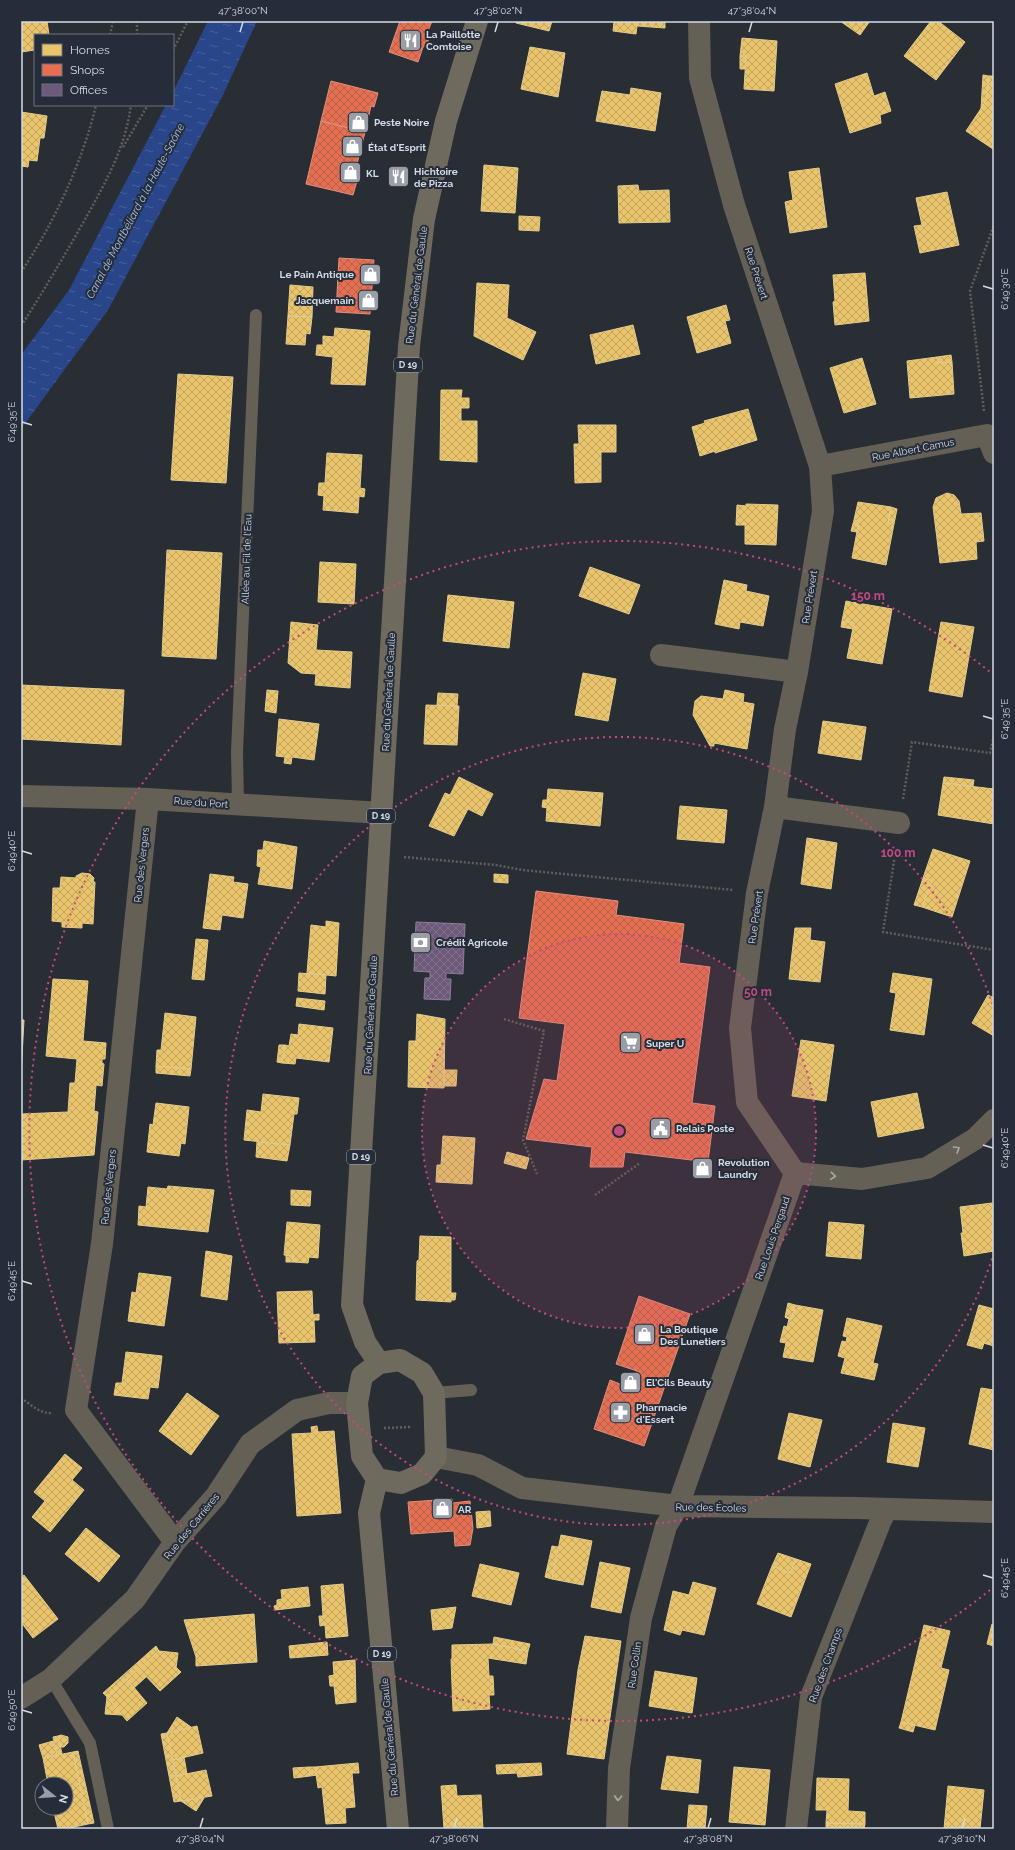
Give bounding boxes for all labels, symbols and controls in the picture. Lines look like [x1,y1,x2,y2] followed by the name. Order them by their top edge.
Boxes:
[218,5,268,16] text: 47°38'00"N
[474,5,522,16] text: 47°38'02"N
[728,5,776,16] text: 47°38'04"N
[398,27,424,53] restaurant icon: La Paillotte Comtoise
[426,29,480,52] place label: La Paillotte Comtoise
[34,34,174,106] legend
[70,43,110,57] text: Homes
[70,63,105,77] text: Shops
[70,83,107,97] text: Offices
[345,109,371,135] shop icon: Peste Noire
[374,117,429,128] place label: Peste Noire
[84,121,187,301] water label: Canal de Montbéliard à la Haute-Saône
[340,134,366,160] shop icon: État d'Esprit
[368,142,426,153] place label: État d'Esprit
[338,160,364,186] shop icon: KL
[385,164,411,190] restaurant icon: Hichtoire de Pizza
[414,166,458,189] place label: Hichtoire de Pizza
[366,168,379,179] place label: KL
[404,225,429,345] street label: Rue du Général de Gaulle
[743,246,770,301] street label: Rue Prévert
[357,261,383,287] shop icon: Le Pain Antique
[999,268,1010,310] text: 6°49'30"E
[280,269,354,280] place label: Le Pain Antique
[356,287,382,313] shop icon: Jacquemain
[296,295,354,306] place label: Jacquemain
[394,358,422,372] road number: D 19
[6,402,17,442] text: 6°49'35"E
[871,436,955,463] street label: Rue Albert Camus
[239,514,254,604] street label: Allée au Fil de l'Eau
[800,569,819,625] street label: Rue Prévert
[851,589,885,603] text: 150 m
[380,632,397,752] street label: Rue du Général de Gaulle
[999,699,1010,739] text: 6°49'35"E
[173,795,229,810] street label: Rue du Port
[367,809,395,823] road number: D 19
[132,827,151,903] street label: Rue des Vergers
[6,831,17,871] text: 6°49'40"E
[881,846,915,860] text: 100 m
[746,889,765,945] street label: Rue Prévert
[407,929,433,955] bank icon: Crédit Agricole
[436,937,508,948] place label: Crédit Agricole
[362,955,379,1075] street label: Rue du Général de Gaulle
[744,985,772,999] text: 50 m
[618,1030,644,1056] supermarket icon: Super U
[646,1038,684,1049] place label: Super U
[647,1115,673,1141] public building icon: Relais Poste
[676,1123,734,1134] place label: Relais Poste
[612,1124,626,1138] centre of rings
[999,1128,1010,1168] text: 6°49'40"E
[953,1147,960,1154] one-way arrow
[99,1149,118,1225] street label: Rue des Vergers
[347,1150,375,1164] road number: D 19
[690,1155,716,1181] shop icon: Revolution Laundry
[718,1157,770,1180] place label: Revolution Laundry
[830,1172,837,1181] one-way arrow
[753,1195,792,1281] street label: Rue Louis Pergaud
[6,1261,17,1301] text: 6°49'45"E
[632,1322,658,1348] shop icon: La Boutique Des Lunetiers
[660,1324,726,1347] place label: La Boutique Des Lunetiers
[618,1369,644,1395] shop icon: El'Cils Beauty
[646,1377,712,1388] place label: El'Cils Beauty
[608,1400,634,1426] pharmacy icon: Pharmacie d'Essert
[636,1402,687,1425] place label: Pharmacie d'Essert
[161,1491,221,1562] street label: Rue des Carrières
[429,1496,455,1522] shop icon: AR
[675,1501,747,1514] street label: Rue des Écoles
[458,1504,472,1515] place label: AR
[999,1558,1010,1598] text: 6°49'45"E
[807,1626,844,1704] street label: Rue des Champs
[626,1641,643,1689] street label: Rue Collin
[368,1647,396,1661] road number: D 19
[379,1677,400,1797] street label: Rue du Général de Gaulle
[6,1689,17,1731] text: 6°49'50"E
[34,1776,74,1816] north arrow
[56,1793,71,1805] text: N
[614,1795,622,1801] one-way arrow
[176,1833,224,1844] text: 47°38'04"N
[429,1833,479,1844] text: 47°38'06"N
[683,1833,733,1844] text: 47°38'08"N
[938,1833,986,1844] text: 47°38'10"N

